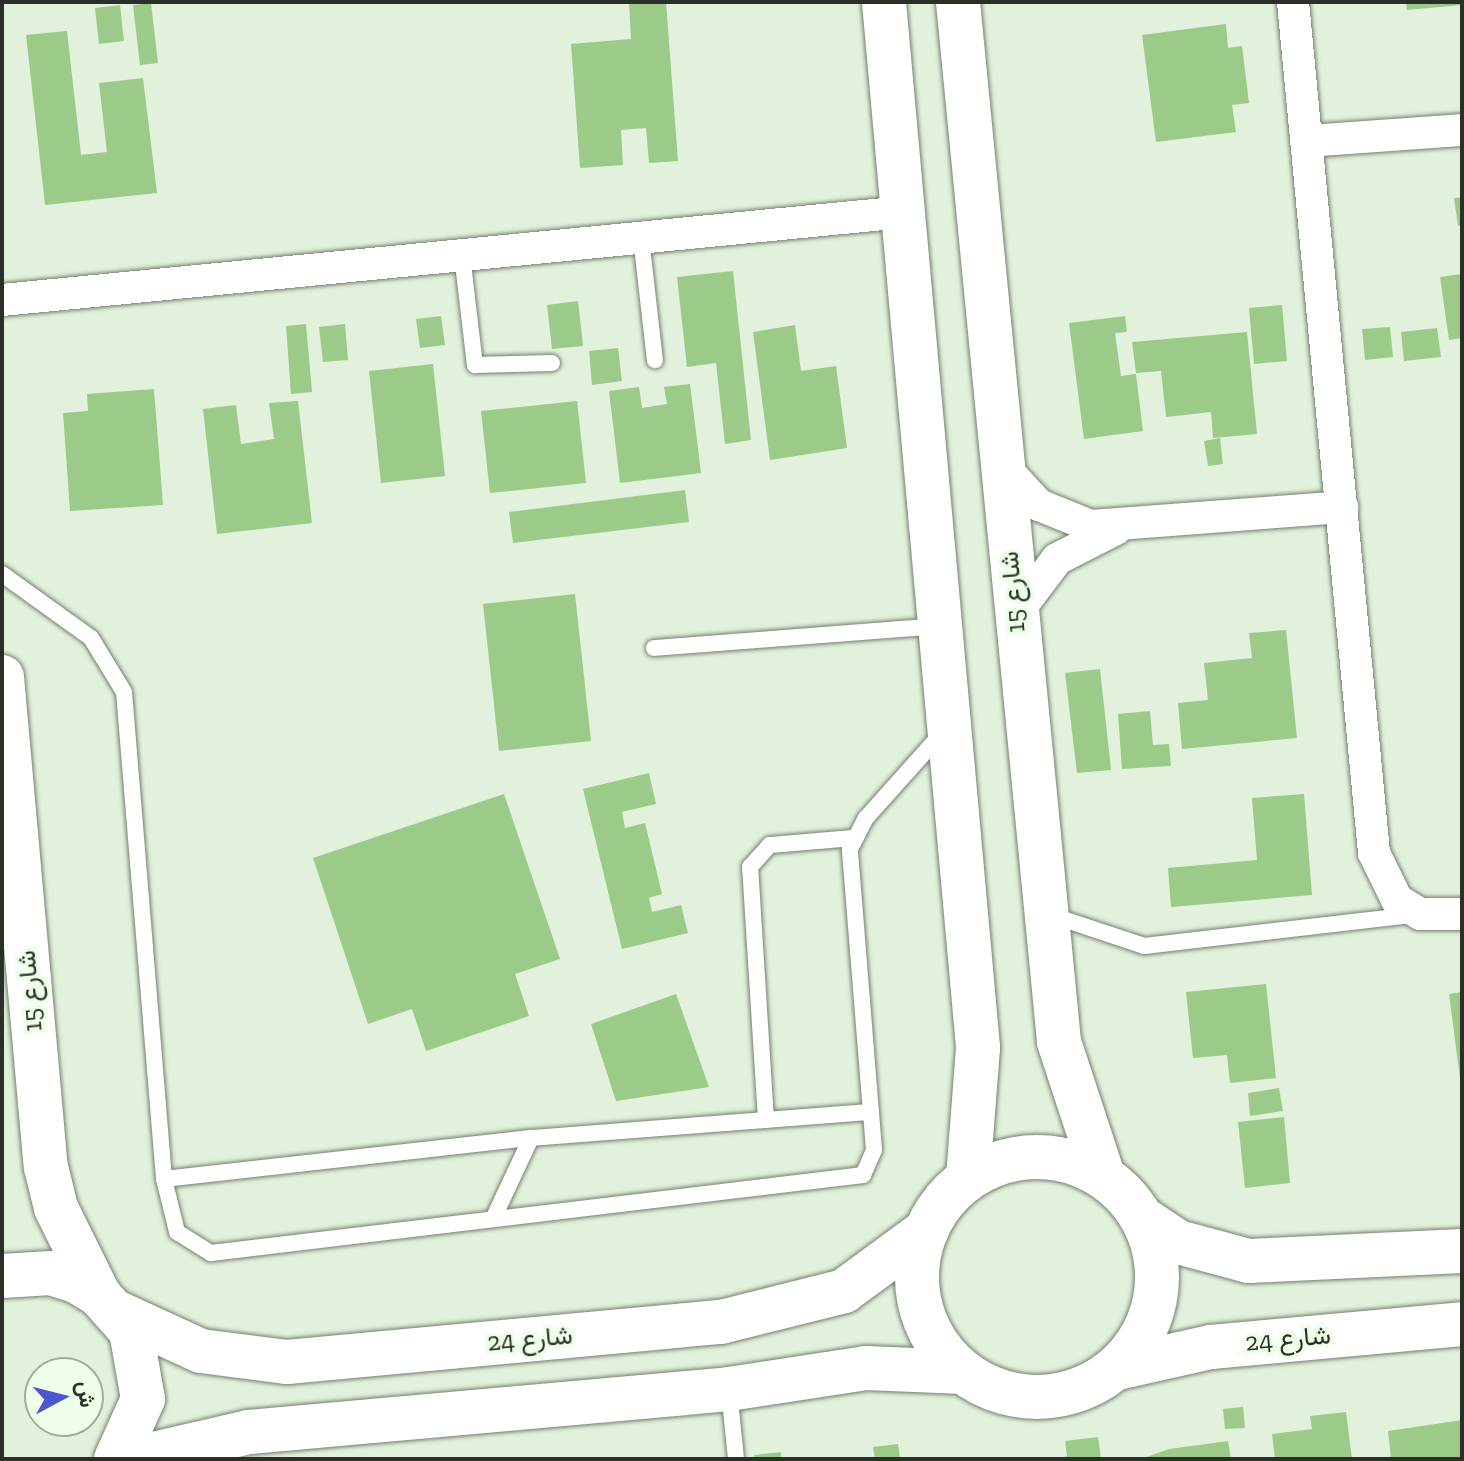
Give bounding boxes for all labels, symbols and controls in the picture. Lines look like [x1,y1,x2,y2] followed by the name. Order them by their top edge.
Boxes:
[994,550,1032,634] street label: شارع 15
[11,949,49,1033] street label: شارع 15
[486,1320,574,1358] street label: شارع 24
[1244,1320,1332,1358] street label: شارع 24
[24,1357,104,1437] north arrow
[71,1379,101,1409] text: ش

